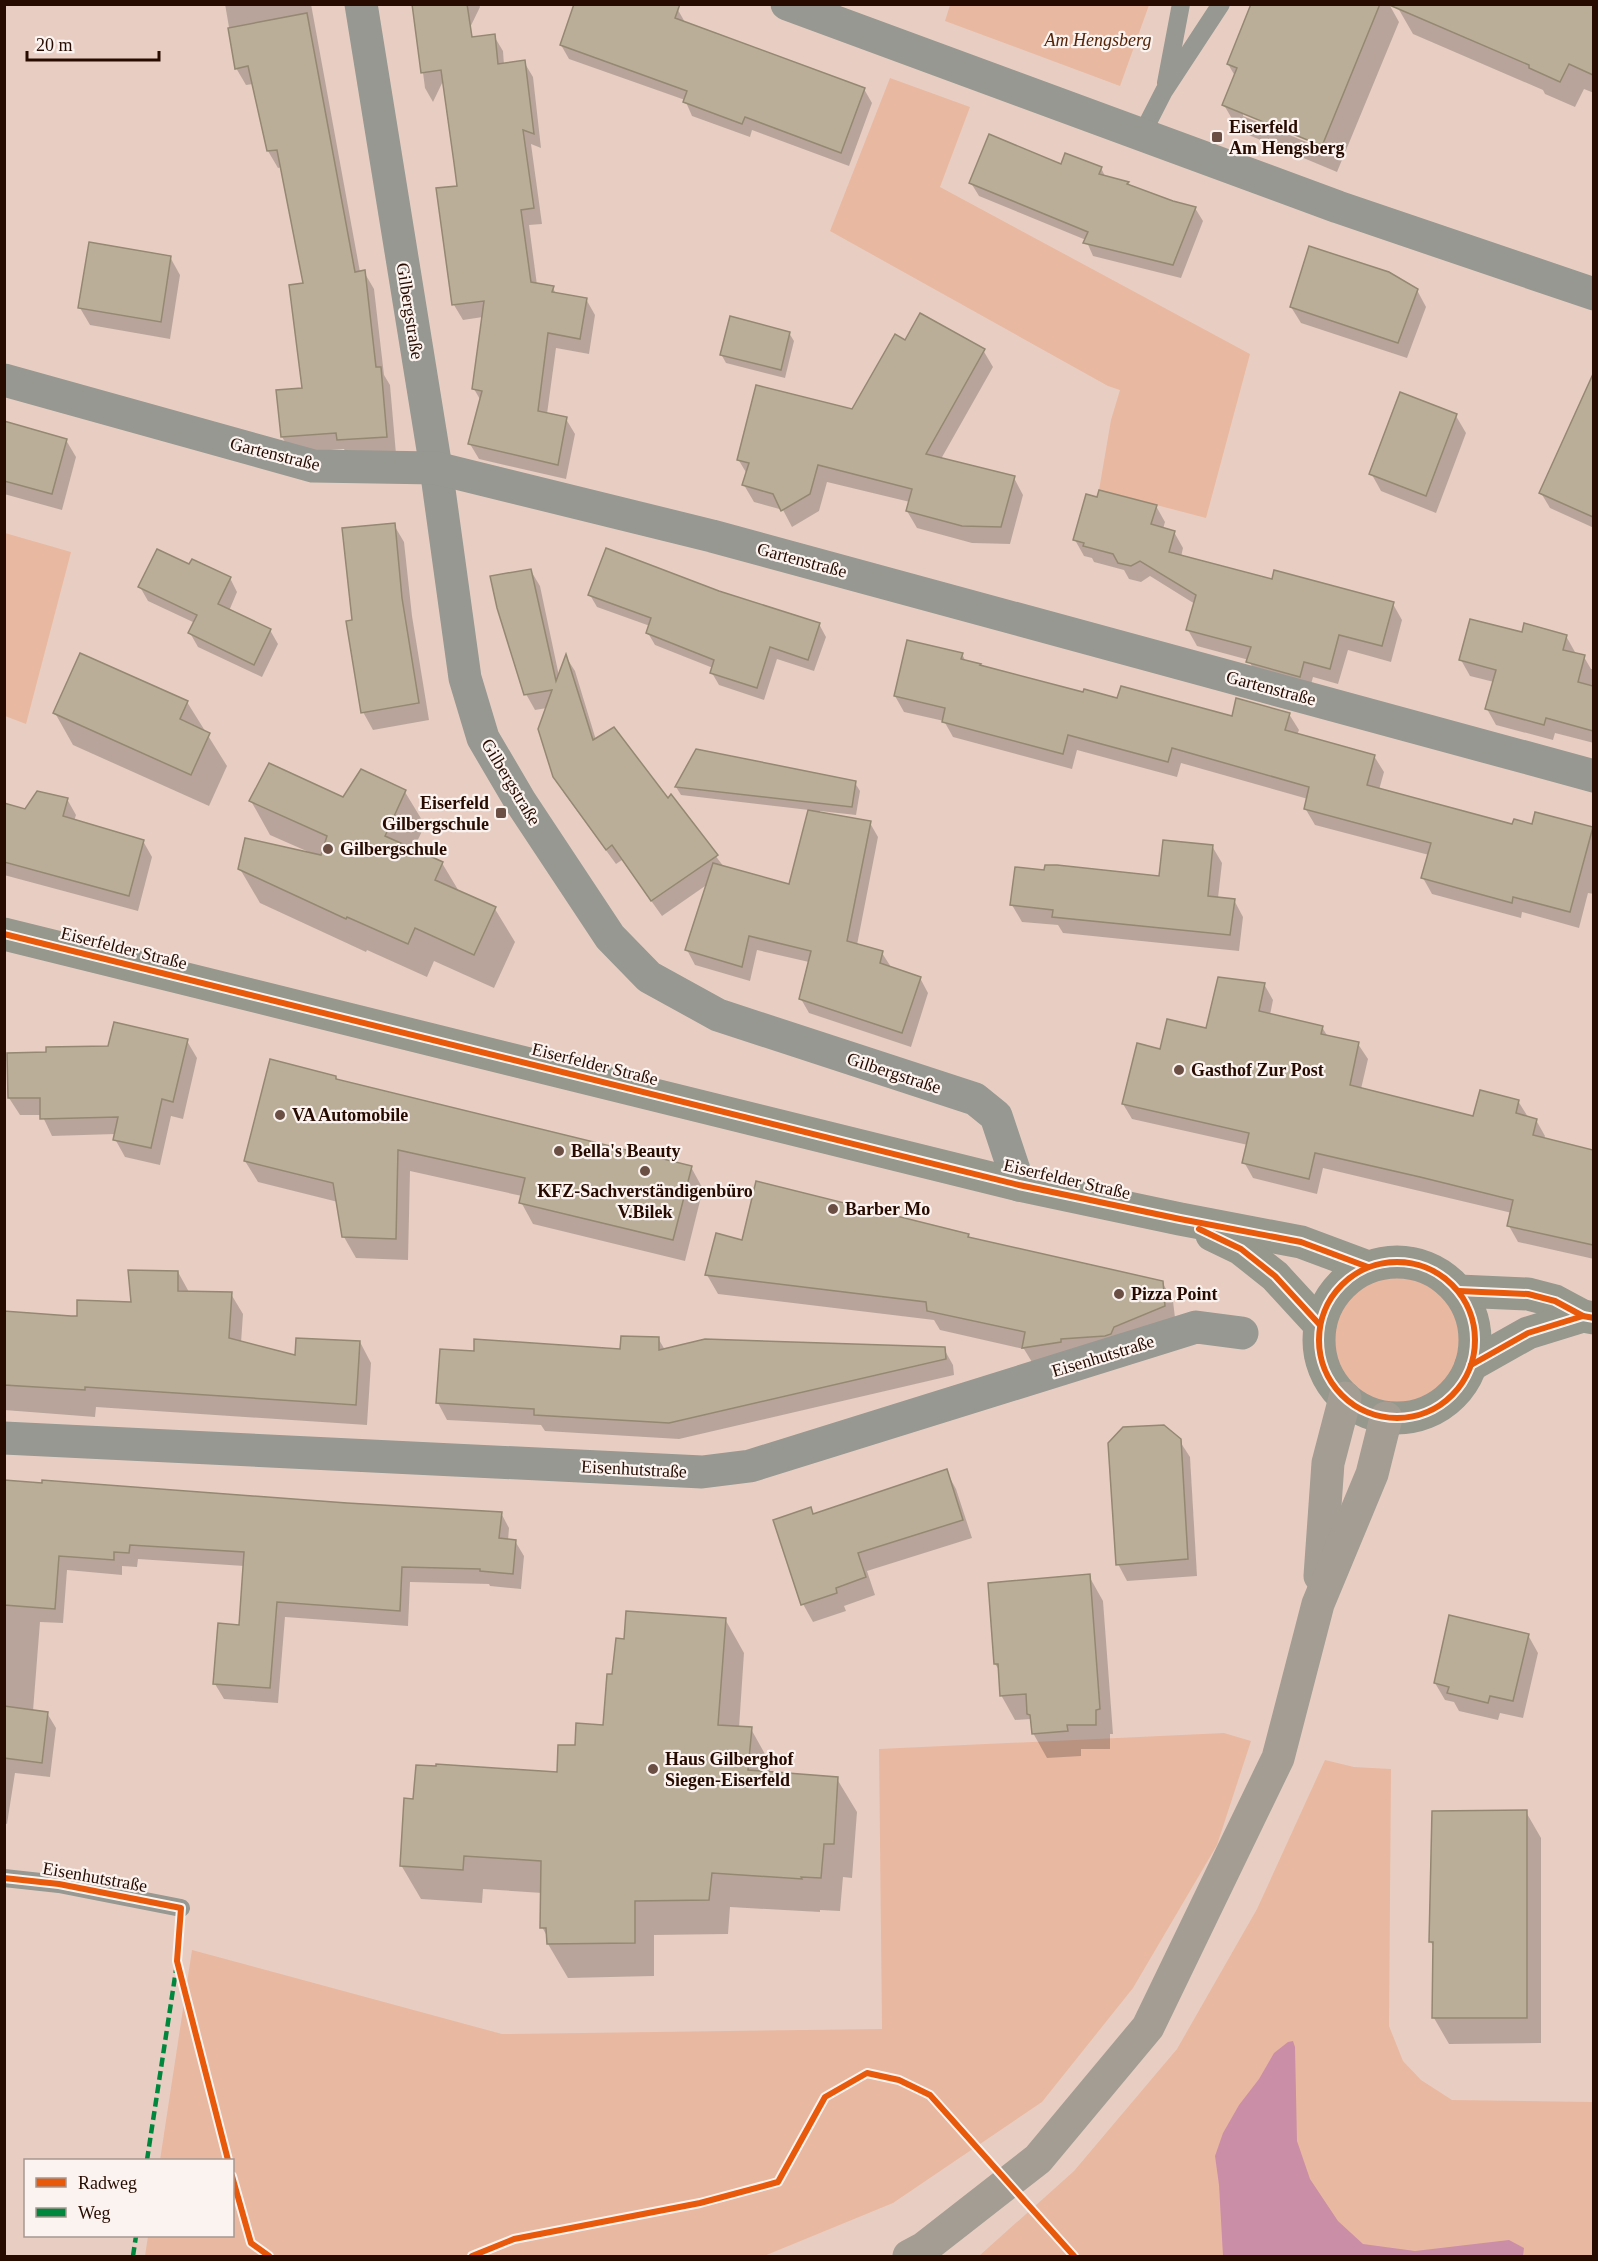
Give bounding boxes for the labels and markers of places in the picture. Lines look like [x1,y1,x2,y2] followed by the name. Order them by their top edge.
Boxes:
[1229,117,1345,158] place label: Eiserfeld Am Hengsberg
[1210,130,1224,144] marker: Eiserfeld Am Hengsberg
[382,793,489,834] place label: Eiserfeld Gilbergschule
[494,806,508,820] marker: Eiserfeld Gilbergschule
[340,839,447,859] place label: Gilbergschule
[321,842,335,856] marker: Gilbergschule
[1191,1060,1324,1080] place label: Gasthof Zur Post
[1172,1063,1186,1077] marker: Gasthof Zur Post
[292,1105,408,1125] place label: VA Automobile
[273,1108,287,1122] marker: VA Automobile
[571,1141,681,1161] place label: Bella's Beauty
[552,1144,566,1158] marker: Bella's Beauty
[638,1164,652,1178] marker: KFZ-Sachverständigenbüro V.Bilek
[537,1181,753,1222] place label: KFZ-Sachverständigenbüro V.Bilek
[845,1199,930,1219] place label: Barber Mo
[826,1202,840,1216] marker: Barber Mo
[1131,1284,1217,1304] place label: Pizza Point
[1112,1287,1126,1301] marker: Pizza Point
[665,1749,795,1790] place label: Haus Gilberghof Siegen-Eiserfeld
[646,1762,660,1776] marker: Haus Gilberghof Siegen-Eiserfeld

